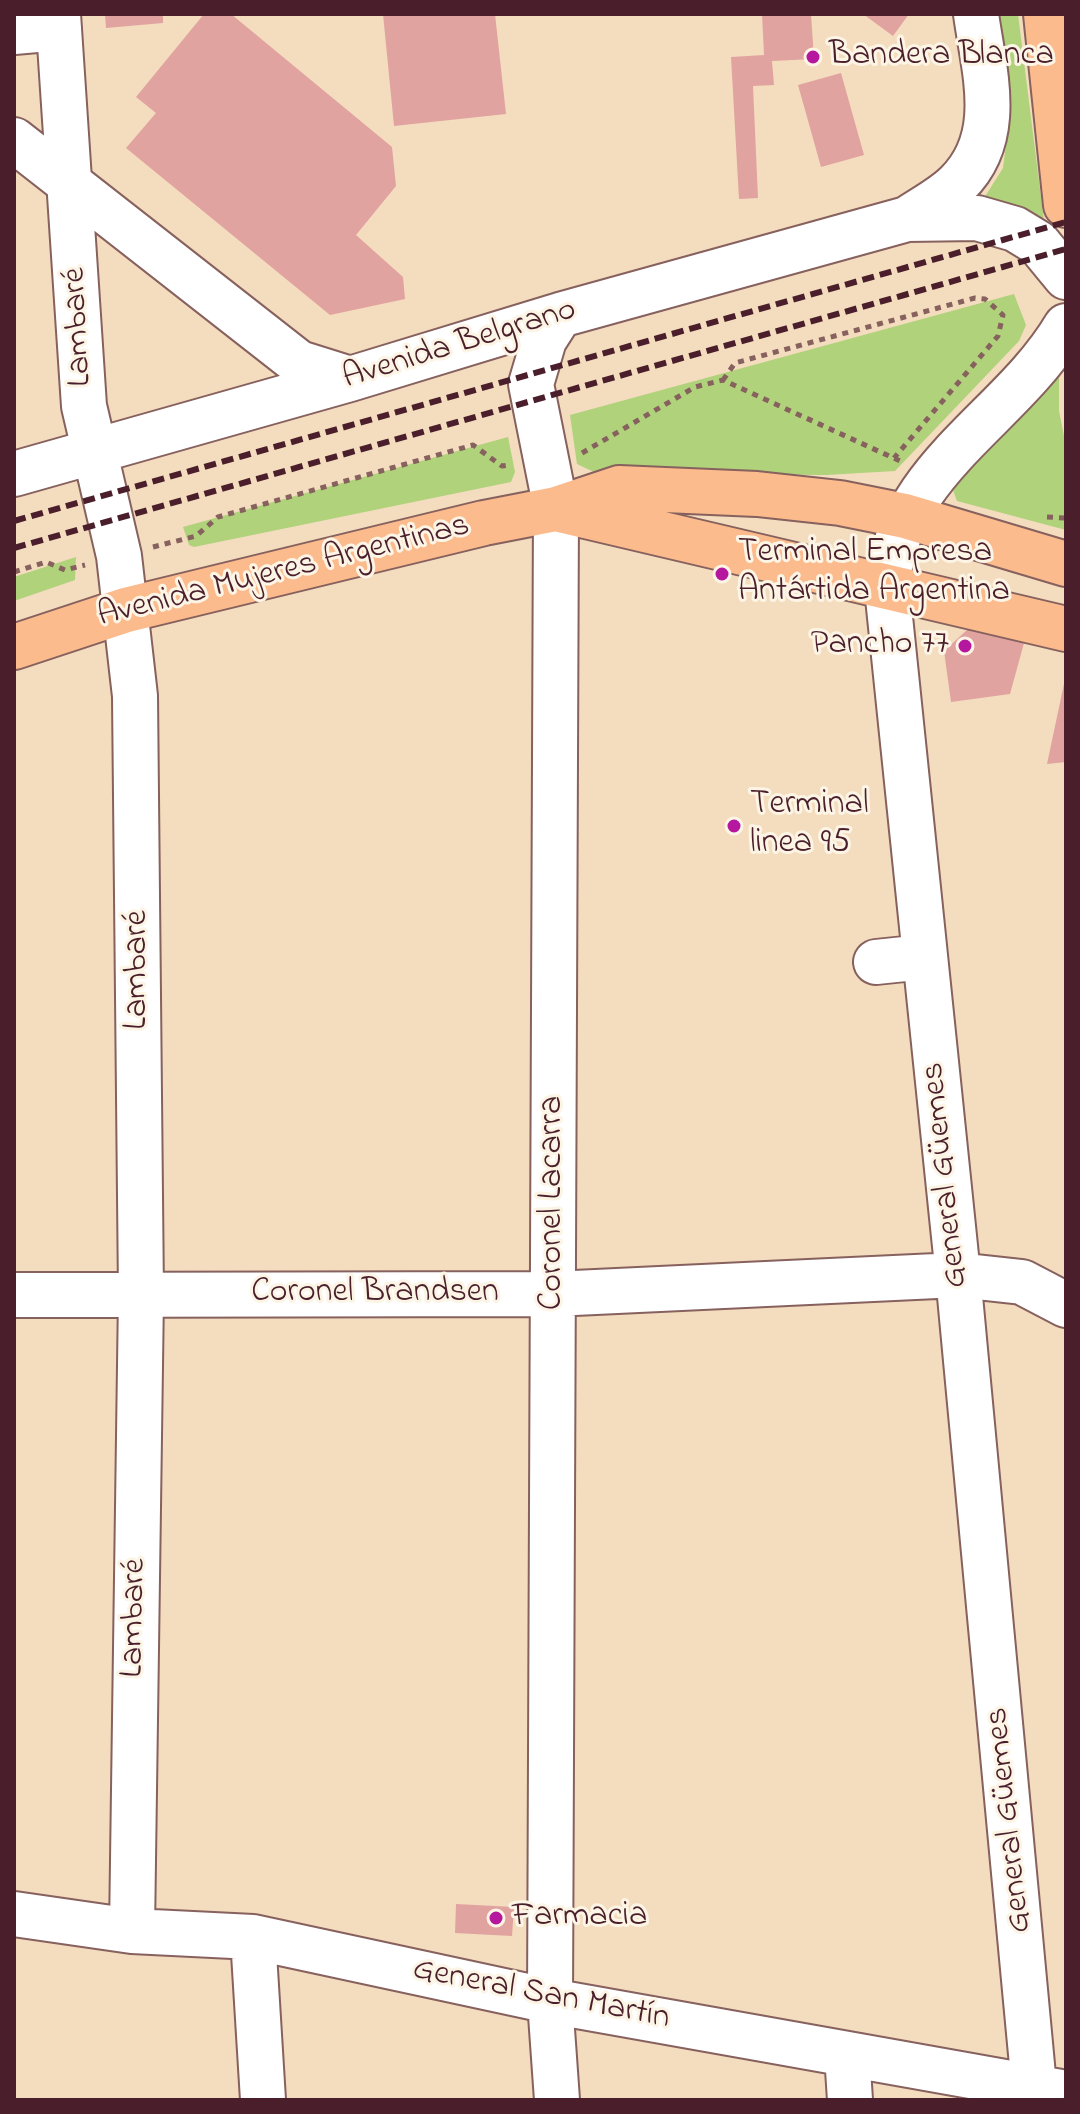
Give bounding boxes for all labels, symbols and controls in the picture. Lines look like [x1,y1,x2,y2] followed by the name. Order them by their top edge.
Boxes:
[829,37,1054,77] place label: Bandera Blanca
[804,48,822,66] marker: Bandera Blanca
[57,266,103,388] street label: Lambaré
[338,291,582,401] street label: Avenida Belgrano
[94,507,474,639] street label: Avenida Mujeres Argentinas
[738,534,1010,614] place label: Terminal Empresa Antártida Argentina
[713,565,731,583] marker: Terminal Empresa Antártida Argentina
[811,626,949,666] place label: Pancho 77
[956,637,974,655] marker: Pancho 77
[750,786,869,866] place label: Terminal linea 95
[725,817,743,835] marker: Terminal linea 95
[119,910,159,1030] street label: Lambaré
[915,1060,979,1290] street label: General Güemes
[534,1096,574,1310] street label: Coronel Lacarra
[251,1274,499,1314] street label: Coronel Brandsen
[115,1558,157,1678] street label: Lambaré
[979,1705,1043,1935] street label: General Güemes
[512,1898,647,1938] place label: Farmacia
[487,1909,505,1927] marker: Farmacia
[409,1951,673,2041] street label: General San Martín

